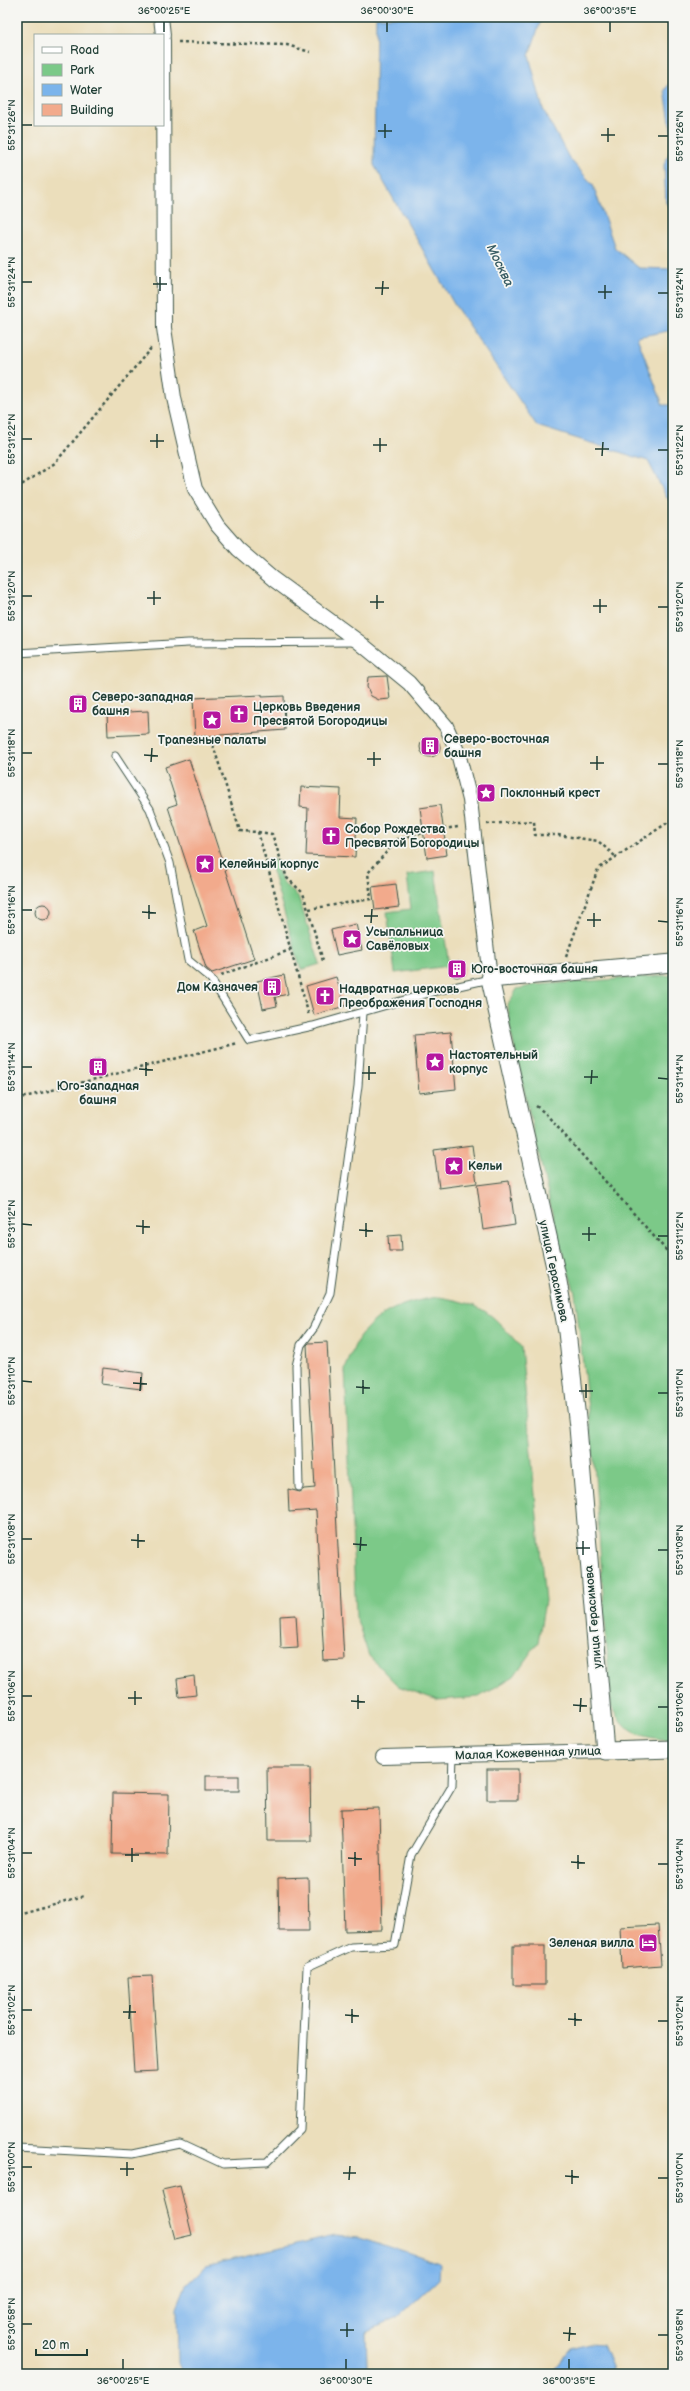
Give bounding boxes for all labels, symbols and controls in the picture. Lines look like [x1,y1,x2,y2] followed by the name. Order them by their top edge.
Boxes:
[138,5,191,17] text: 36°00'25"E
[360,5,414,17] text: 36°00'30"E
[584,5,637,17] text: 36°00'35"E
[34,34,164,126] legend
[70,43,99,58] text: Road
[70,63,94,78] text: Park
[70,83,102,98] text: Water
[6,99,18,151] text: 55°31'26"N
[70,103,114,118] text: Building
[674,110,686,162] text: 55°31'26"N
[483,241,517,290] water label: Москва
[6,256,18,308] text: 55°31'24"N
[674,267,686,319] text: 55°31'24"N
[6,413,18,465] text: 55°31'22"N
[674,424,686,476] text: 55°31'22"N
[6,570,18,622] text: 55°31'20"N
[674,581,686,633] text: 55°31'20"N
[92,690,194,719] place label: Северо-западная башня
[67,693,89,715] building icon: Северо-западная башня
[253,700,387,729] place label: Церковь Введения Пресвятой Богородицы
[228,703,250,725] church icon: Церковь Введения Пресвятой Богородицы
[201,709,223,731] place icon: Трапезные палаты
[6,728,18,778] text: 55°31'18"N
[444,732,549,761] place label: Северо-восточная башня
[158,733,266,748] place label: Трапезные палаты
[419,735,441,757] building icon: Северо-восточная башня
[674,739,686,789] text: 55°31'18"N
[475,782,497,804] place icon: Поклонный крест
[500,786,601,801] place label: Поклонный крест
[345,822,479,851] place label: Собор Рождества Пресвятой Богородицы
[320,825,342,847] church icon: Собор Рождества Пресвятой Богородицы
[194,853,216,875] place icon: Келейный корпус
[219,857,319,872] place label: Келейный корпус
[6,885,18,935] text: 55°31'16"N
[674,897,686,947] text: 55°31'16"N
[366,925,444,954] place label: Усыпальница Савёловых
[341,928,363,950] place icon: Усыпальница Савёловых
[446,958,468,980] building icon: Юго-восточная башня
[471,962,598,977] place label: Юго-восточная башня
[261,976,283,998] building icon: Дом Казначея
[177,980,258,995] place label: Дом Казначея
[339,982,482,1011] place label: Надвратная церковь Преображения Господня
[314,985,336,1007] church icon: Надвратная церковь Преображения Господня
[6,1042,18,1092] text: 55°31'14"N
[449,1048,538,1077] place label: Настоятельный корпус
[424,1051,446,1073] place icon: Настоятельный корпус
[674,1054,686,1104] text: 55°31'14"N
[87,1056,109,1078] building icon: Юго-западная башня
[57,1079,139,1108] place label: Юго-западная башня
[443,1155,465,1177] place icon: Кельи
[468,1159,503,1174] place label: Кельи
[6,1199,18,1249] text: 55°31'12"N
[674,1211,686,1261] text: 55°31'12"N
[535,1219,572,1323] street label: улица Герасимова
[6,1356,18,1406] text: 55°31'10"N
[674,1368,686,1418] text: 55°31'10"N
[6,1513,18,1565] text: 55°31'08"N
[674,1524,686,1576] text: 55°31'08"N
[582,1565,605,1669] street label: улица Герасимова
[6,1670,18,1722] text: 55°31'06"N
[674,1681,686,1733] text: 55°31'06"N
[455,1743,602,1764] street label: Малая Кожевенная улица
[6,1827,18,1879] text: 55°31'04"N
[674,1838,686,1890] text: 55°31'04"N
[637,1932,659,1954] hotel icon: Зеленая вилла
[549,1936,635,1951] place label: Зеленая вилла
[6,1984,18,2036] text: 55°31'02"N
[674,1995,686,2047] text: 55°31'02"N
[6,2141,18,2193] text: 55°31'00"N
[674,2152,686,2204] text: 55°31'00"N
[6,2297,18,2351] text: 55°30'58"N
[674,2308,686,2362] text: 55°30'58"N
[36,2331,87,2357] scale bar
[42,2338,69,2353] text: 20 m
[97,2375,150,2387] text: 36°00'25"E
[319,2375,373,2387] text: 36°00'30"E
[543,2375,596,2387] text: 36°00'35"E

